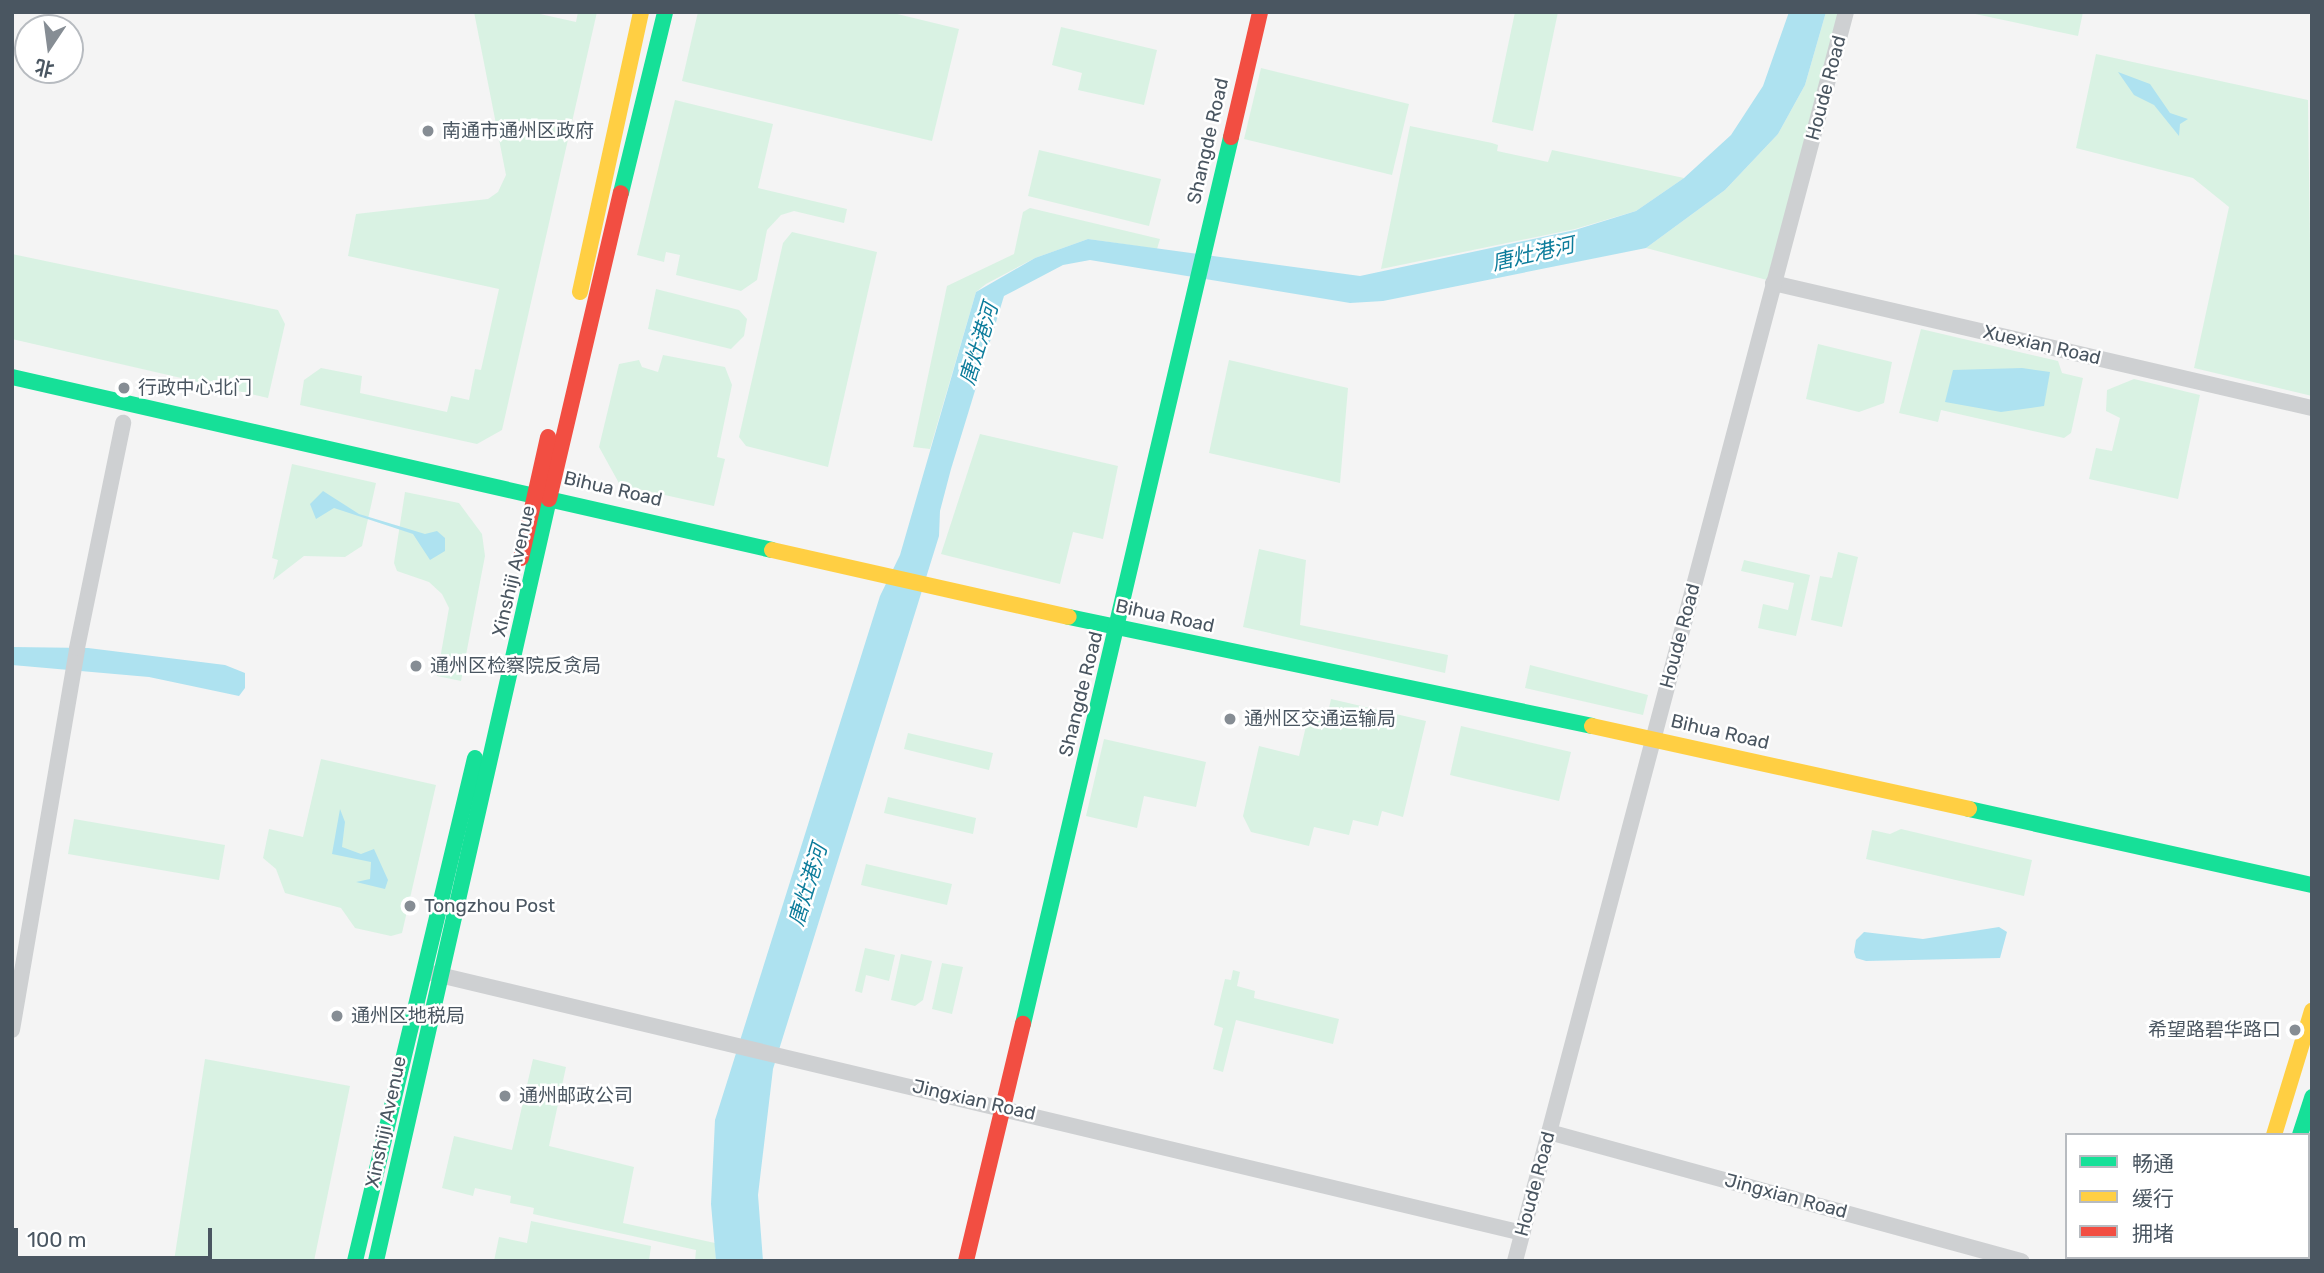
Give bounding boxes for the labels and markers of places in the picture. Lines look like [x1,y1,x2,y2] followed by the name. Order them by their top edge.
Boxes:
[442,120,594,142] place label: 南通市通州区政府
[420,123,436,139] marker: 南通市通州区政府
[138,377,252,399] place label: 行政中心北门
[116,380,132,396] marker: 行政中心北门
[430,655,601,677] place label: 通州区检察院反贪局
[408,658,424,674] marker: 通州区检察院反贪局
[1244,708,1396,730] place label: 通州区交通运输局
[1222,711,1238,727] marker: 通州区交通运输局
[424,895,555,917] place label: Tongzhou Post
[402,898,418,914] marker: Tongzhou Post
[351,1005,465,1027] place label: 通州区地税局
[329,1008,345,1024] marker: 通州区地税局
[2148,1019,2281,1041] place label: 希望路碧华路口
[2287,1022,2303,1038] marker: 希望路碧华路口
[519,1085,633,1107] place label: 通州邮政公司
[497,1088,513,1104] marker: 通州邮政公司

